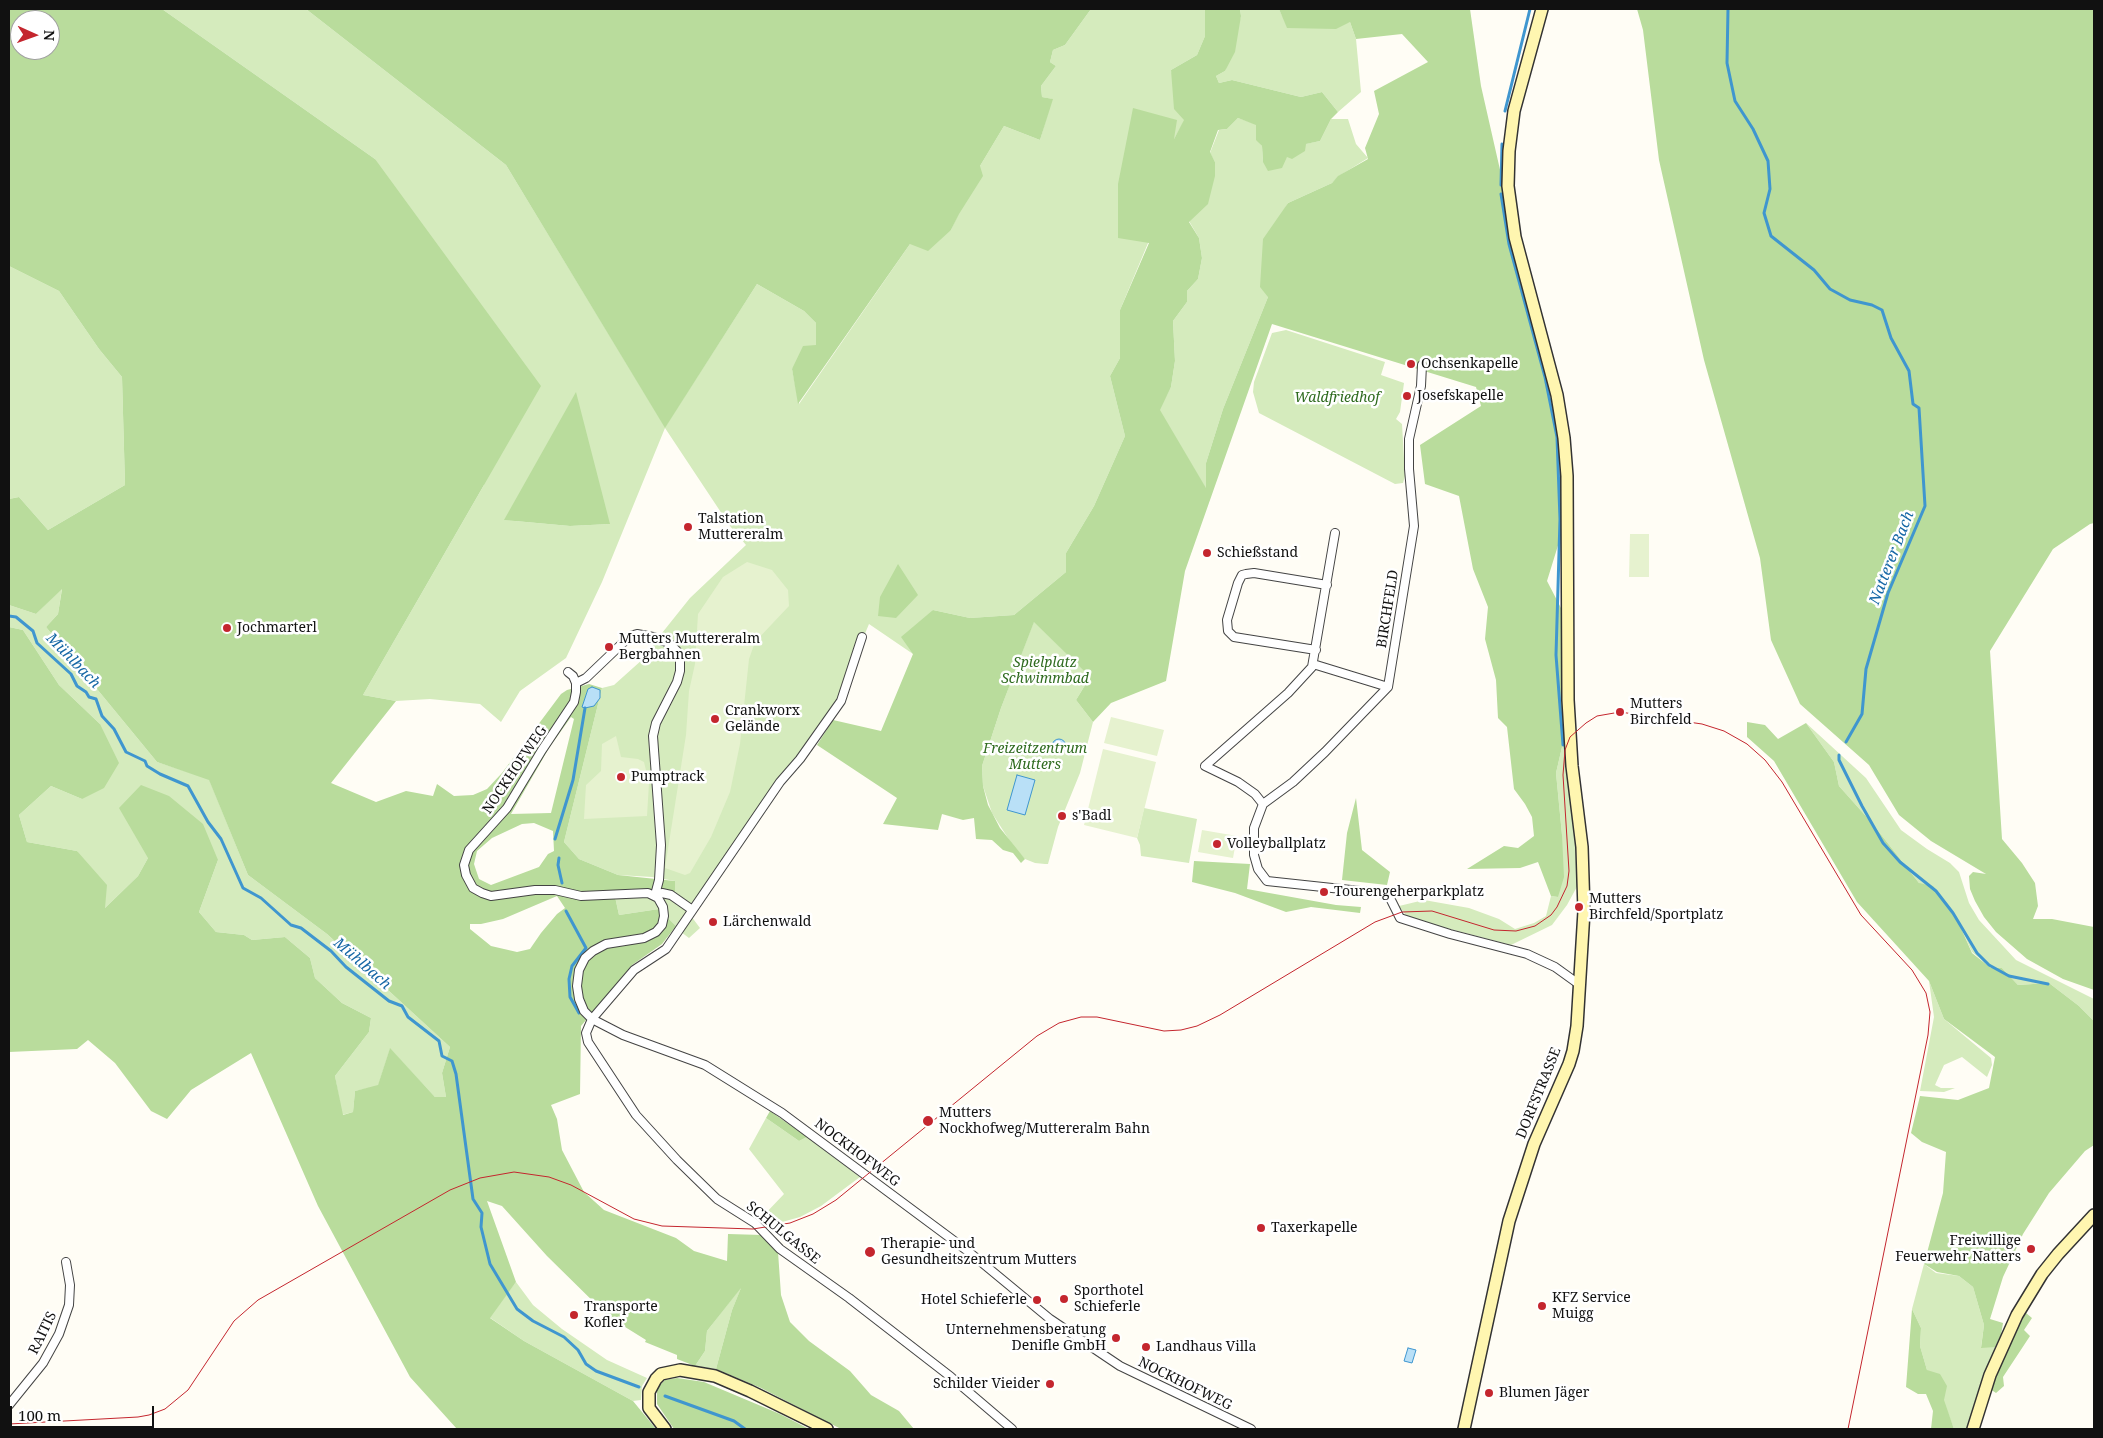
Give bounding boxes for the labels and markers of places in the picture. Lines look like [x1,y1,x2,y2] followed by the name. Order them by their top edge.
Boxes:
[1421,356,1518,372] place label: Ochsenkapelle
[1405,358,1417,370] marker: Ochsenkapelle
[1417,388,1504,404] place label: Josefskapelle
[1401,390,1413,402] marker: Josefskapelle
[698,511,783,544] place label: Talstation Muttereralm
[682,521,694,533] marker: Talstation Muttereralm
[1217,545,1298,561] place label: Schießstand
[1201,547,1213,559] marker: Schießstand
[237,620,317,636] place label: Jochmarterl
[221,622,233,634] marker: Jochmarterl
[619,631,760,664] place label: Mutters Muttereralm Bergbahnen
[603,641,615,653] marker: Mutters Muttereralm Bergbahnen
[1630,696,1692,729] place label: Mutters Birchfeld
[725,703,800,736] place label: Crankworx Gelände
[1614,706,1626,718] marker: Mutters Birchfeld
[709,713,721,725] marker: Crankworx Gelände
[631,769,704,785] place label: Pumptrack
[615,771,627,783] marker: Pumptrack
[1072,808,1111,824] place label: s'Badl
[1056,810,1068,822] marker: s'Badl
[1227,836,1326,852] place label: Volleyballplatz
[1211,838,1223,850] marker: Volleyballplatz
[1334,884,1484,900] place label: Tourengeherparkplatz
[1318,886,1330,898] marker: Tourengeherparkplatz
[1589,891,1723,924] place label: Mutters Birchfeld/Sportplatz
[1573,901,1585,913] marker: Mutters Birchfeld/Sportplatz
[723,914,811,930] place label: Lärchenwald
[707,916,719,928] marker: Lärchenwald
[939,1105,1150,1138] place label: Mutters Nockhofweg/Muttereralm Bahn
[921,1114,935,1128] marker: Mutters Nockhofweg/Muttereralm Bahn
[1271,1220,1358,1236] place label: Taxerkapelle
[1255,1222,1267,1234] marker: Taxerkapelle
[1895,1233,2021,1266] place label: Freiwillige Feuerwehr Natters
[881,1236,1077,1268] place label: Therapie- und Gesundheitszentrum Mutters
[2025,1243,2037,1255] marker: Freiwillige Feuerwehr Natters
[863,1245,877,1259] marker: Therapie- und Gesundheitszentrum Mutters
[1074,1283,1144,1315] place label: Sporthotel Schieferle
[1552,1290,1631,1322] place label: KFZ Service Muigg
[921,1292,1027,1308] place label: Hotel Schieferle
[1058,1293,1070,1305] marker: Sporthotel Schieferle
[1031,1294,1043,1306] marker: Hotel Schieferle
[584,1299,658,1331] place label: Transporte Kofler
[1536,1300,1548,1312] marker: KFZ Service Muigg
[568,1309,580,1321] marker: Transporte Kofler
[946,1322,1106,1354] place label: Unternehmensberatung Denifle GmbH
[1110,1332,1122,1344] marker: Unternehmensberatung Denifle GmbH
[1156,1339,1256,1355] place label: Landhaus Villa
[1140,1341,1152,1353] marker: Landhaus Villa
[933,1376,1040,1392] place label: Schilder Vieider
[1044,1378,1056,1390] marker: Schilder Vieider
[1499,1385,1589,1401] place label: Blumen Jäger
[1483,1387,1495,1399] marker: Blumen Jäger

